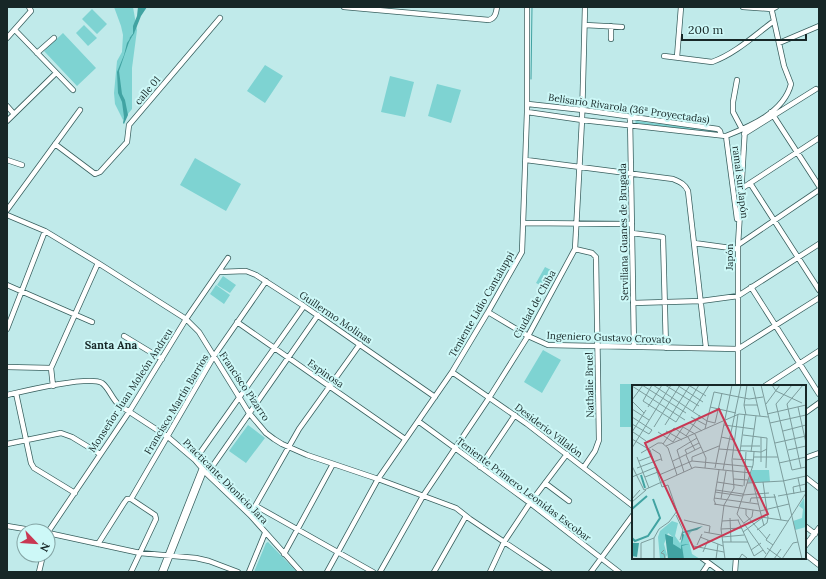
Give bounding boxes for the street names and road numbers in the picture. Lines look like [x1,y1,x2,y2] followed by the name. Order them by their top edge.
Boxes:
[132,73,163,107] street label: calle 01
[547,91,711,126] street label: Belisario Rivarola (36ª Proyectadas)
[730,145,751,219] street label: ramal sur Japón
[616,163,631,301] street label: Serviliana Guanes de Brugada
[723,244,736,271] street label: Japón
[446,249,517,359] street label: Teniente Lidio Cantaluppi
[510,268,559,341] street label: Ciudad de Chiba
[297,288,375,347] street label: Guillermo Molinas
[85,326,175,455] street label: Monseñor Juan Moleón Andreu
[546,329,672,346] street label: Ingeniero Gustavo Crovato
[217,349,273,424] street label: Francisco Pizarro
[141,351,212,457] street label: Francisco Martín Barrios
[582,352,597,418] street label: Nathalie Bruel
[305,356,346,391] street label: Espinosa
[512,401,585,460] street label: Desiderio Villalón
[454,434,594,545] street label: Teniente Primero Leonidas Escobar
[180,436,271,527] street label: Practicante Dionicio Jara

